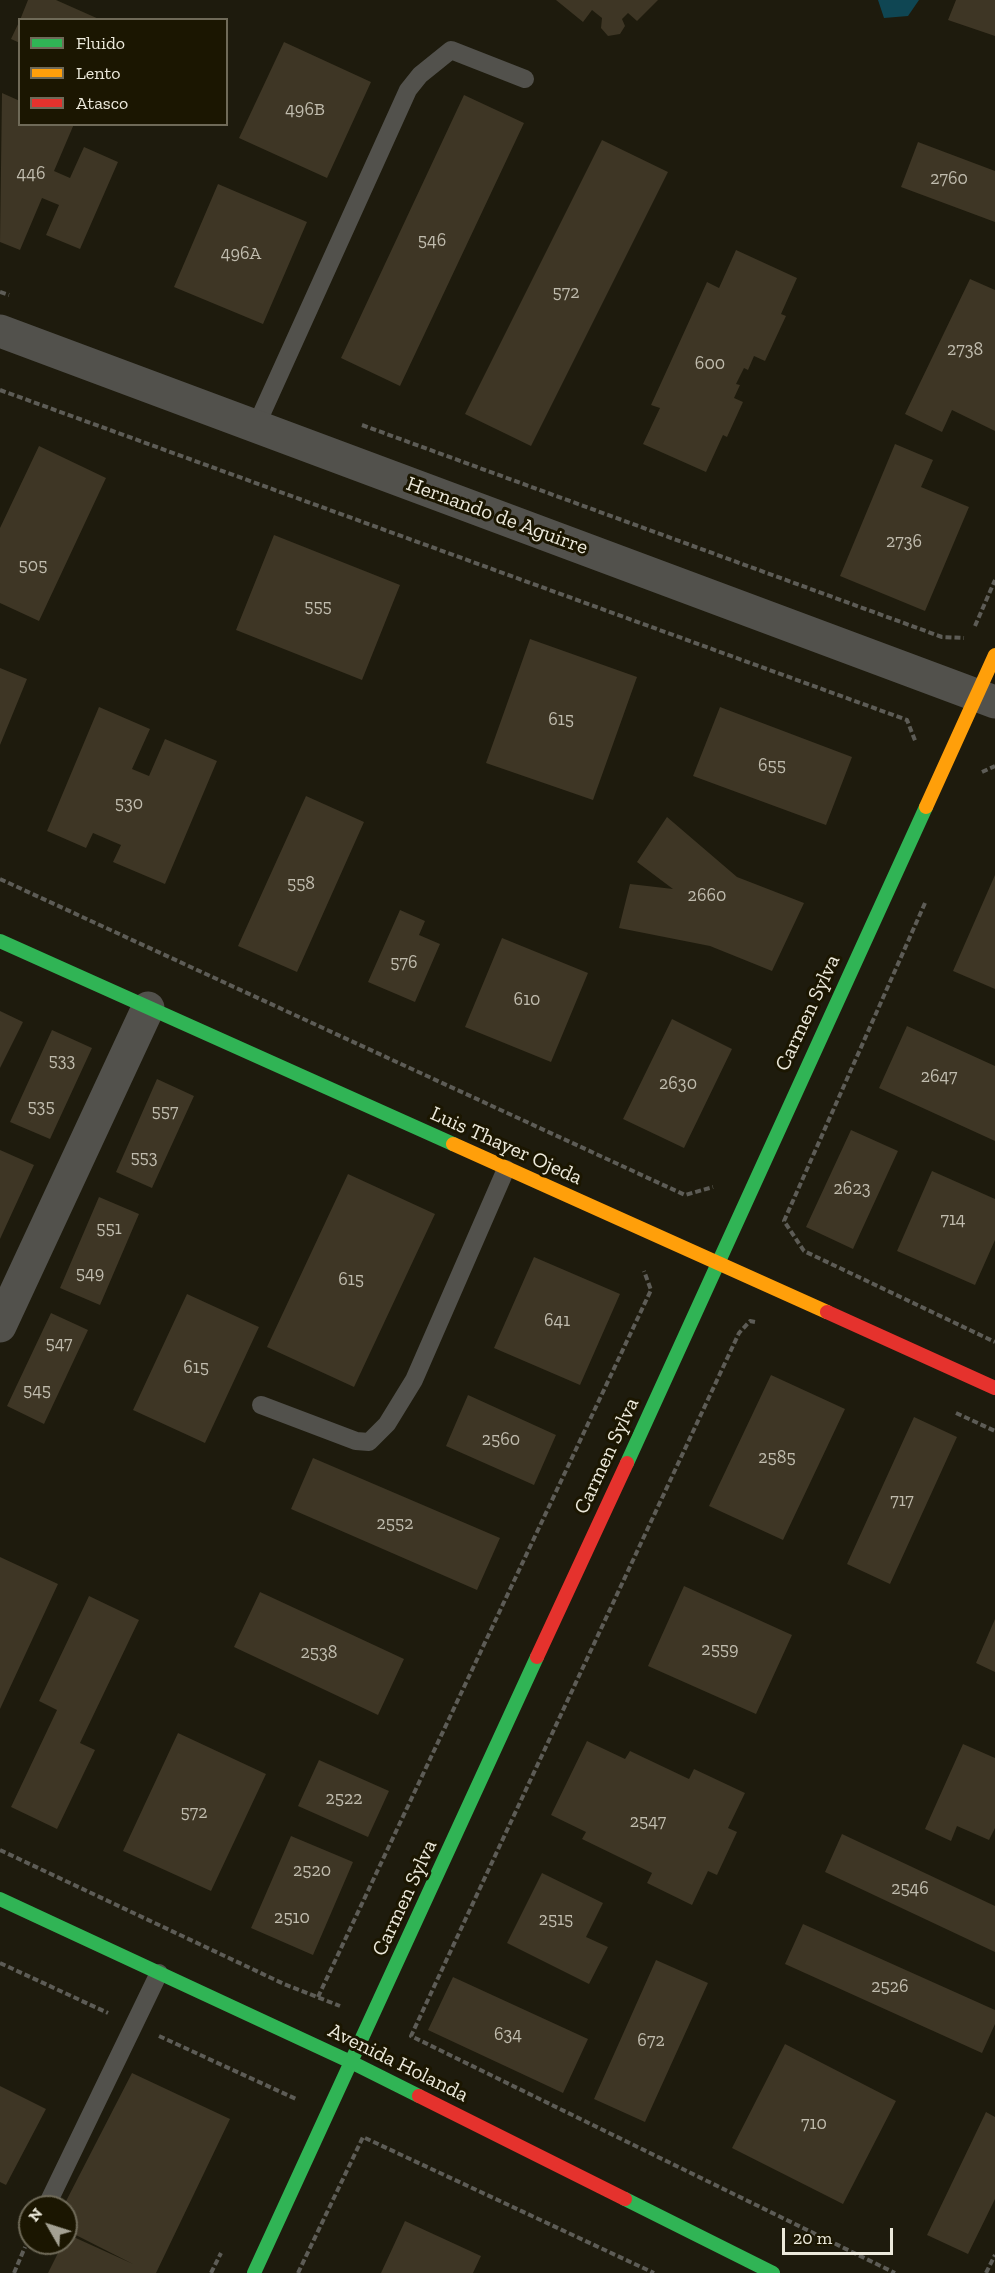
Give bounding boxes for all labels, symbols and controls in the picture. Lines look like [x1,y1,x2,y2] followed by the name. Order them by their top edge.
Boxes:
[18,18,228,126] legend
[76,32,125,54] text: Fluido
[76,62,121,84] text: Lento
[76,92,128,114] text: Atasco
[285,99,325,121] house number: 496B
[17,163,45,185] house number: 446
[930,168,968,190] house number: 2760
[418,230,446,252] house number: 546
[221,243,261,265] house number: 496A
[553,282,579,304] house number: 572
[947,339,983,361] house number: 2738
[695,353,725,375] house number: 600
[403,471,591,561] street label: Hernando de Aguirre
[886,531,922,553] house number: 2736
[19,555,47,577] house number: 505
[304,596,332,618] house number: 555
[548,709,574,731] house number: 615
[758,755,786,777] house number: 655
[115,793,143,815] house number: 530
[287,873,315,895] house number: 558
[688,885,726,907] house number: 2660
[770,951,846,1075] street label: Carmen Sylva
[390,952,418,974] house number: 576
[514,989,540,1011] house number: 610
[49,1050,75,1072] house number: 533
[921,1066,957,1088] house number: 2647
[659,1073,697,1095] house number: 2630
[27,1096,55,1118] house number: 535
[152,1101,178,1123] house number: 557
[426,1101,586,1191] street label: Luis Thayer Ojeda
[130,1147,158,1169] house number: 553
[834,1178,870,1200] house number: 2623
[940,1209,966,1231] house number: 714
[96,1218,122,1240] house number: 551
[76,1263,104,1285] house number: 549
[338,1269,364,1291] house number: 615
[544,1310,570,1332] house number: 641
[45,1333,73,1355] house number: 547
[183,1357,209,1379] house number: 615
[23,1380,51,1402] house number: 545
[569,1394,645,1518] street label: Carmen Sylva
[482,1429,520,1451] house number: 2560
[758,1447,796,1469] house number: 2585
[890,1490,914,1512] house number: 717
[377,1513,413,1535] house number: 2552
[701,1639,739,1661] house number: 2559
[301,1642,337,1664] house number: 2538
[325,1788,363,1810] house number: 2522
[181,1802,207,1824] house number: 572
[630,1811,666,1833] house number: 2547
[367,1836,443,1960] street label: Carmen Sylva
[293,1860,331,1882] house number: 2520
[891,1878,929,1900] house number: 2546
[274,1907,310,1929] house number: 2510
[539,1909,573,1931] house number: 2515
[871,1976,909,1998] house number: 2526
[324,2018,472,2108] street label: Avenida Holanda
[494,2024,522,2046] house number: 634
[637,2030,665,2052] house number: 672
[801,2113,827,2135] house number: 710
[18,2195,78,2255] north arrow
[24,2204,46,2225] text: N
[785,2216,896,2254] scale bar
[793,2227,832,2249] text: 20 m

